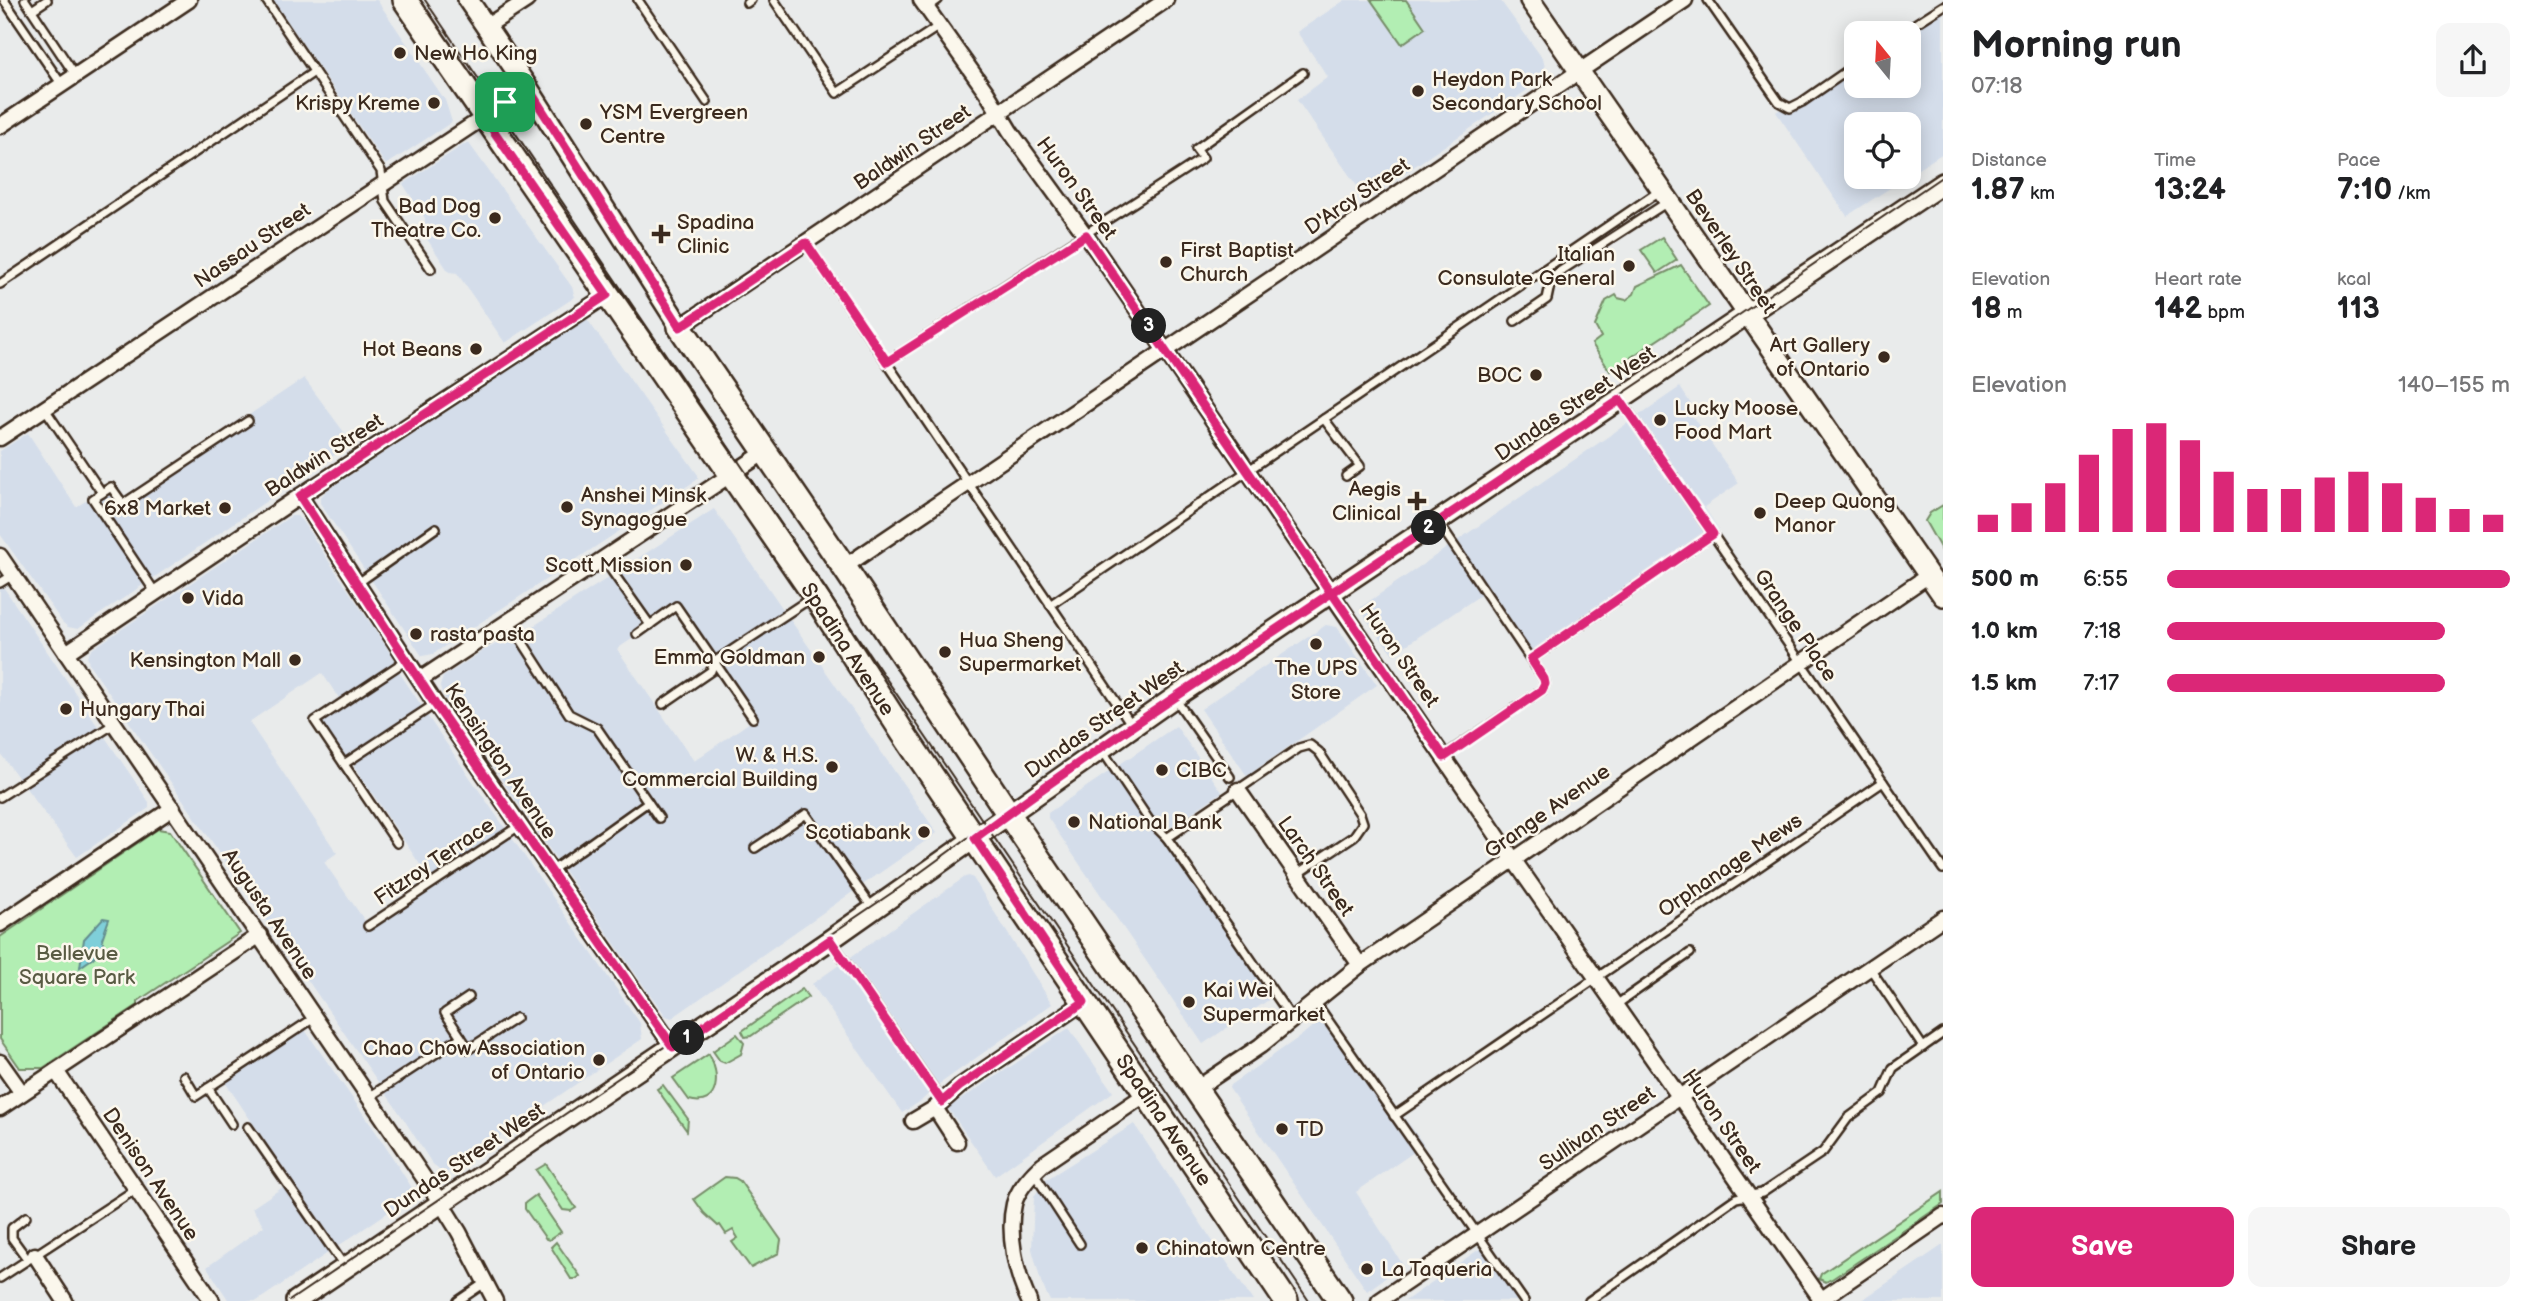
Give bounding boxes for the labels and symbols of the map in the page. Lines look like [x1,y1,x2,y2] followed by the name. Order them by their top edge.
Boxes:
[1844,21,1922,98] north arrow
[414,41,537,66] place label: New Ho King
[392,45,408,61] marker: New Ho King
[1432,67,1602,116] place label: Heydon Park Secondary School
[475,72,535,132] pin
[1410,83,1426,99] marker: Heydon Park Secondary School
[295,91,420,116] place label: Krispy Kreme
[426,95,442,111] marker: Krispy Kreme
[849,99,976,196] street label: Baldwin Street
[599,100,748,149] place label: YSM Evergreen Centre
[578,116,594,132] marker: YSM Evergreen Centre
[1031,132,1123,245] street label: Huron Street
[1300,152,1415,241] street label: D'Arcy Street
[1680,184,1782,319] street label: Beverley Street
[371,194,481,243] place label: Bad Dog Theatre Co.
[189,197,316,294] street label: Nassau Street
[487,210,503,226] marker: Bad Dog Theatre Co.
[677,210,754,259] place label: Spadina Clinic
[651,224,671,244] marker: Spadina Clinic
[1180,238,1294,287] place label: First Baptist Church
[1438,242,1615,291] place label: Italian Consulate General
[1158,254,1174,270] marker: First Baptist Church
[1621,258,1637,274] marker: Italian Consulate General
[1132,308,1166,344] pin: 3
[1770,333,1870,382] place label: Art Gallery of Ontario
[362,337,462,362] place label: Hot Beans
[1490,340,1661,466] street label: Dundas Street West
[468,341,484,357] marker: Hot Beans
[1876,349,1892,365] marker: Art Gallery of Ontario
[1477,363,1522,388] place label: BOC
[1528,367,1544,383] marker: BOC
[1674,396,1798,445] place label: Lucky Moose Food Mart
[261,408,388,503] street label: Baldwin Street
[1652,412,1668,428] marker: Lucky Moose Food Mart
[1332,477,1401,526] place label: Aegis Clinical
[581,483,707,532] place label: Anshei Minsk Synagogue
[1774,489,1896,538] place label: Deep Quong Manor
[1407,491,1427,511] marker: Aegis Clinical
[104,496,212,521] place label: 6x8 Market
[559,499,575,515] marker: Anshei Minsk Synagogue
[217,500,233,516] marker: 6x8 Market
[1752,505,1768,521] marker: Deep Quong Manor
[1412,510,1446,546] pin: 2
[545,553,672,578] place label: Scott Mission
[678,557,694,573] marker: Scott Mission
[1749,564,1842,686] street label: Grange Place
[795,578,900,720] street label: Spadina Avenue
[202,586,244,611] place label: Vida
[180,590,196,606] marker: Vida
[1355,599,1445,712] street label: Huron Street
[430,622,535,647] place label: rasta pasta
[408,626,424,642] marker: rasta pasta
[959,628,1082,677] place label: Hua Sheng Supermarket
[1308,636,1324,652] marker: The UPS Store
[937,644,953,660] marker: Hua Sheng Supermarket
[654,645,805,670] place label: Emma Goldman
[129,648,281,673] place label: Kensington Mall
[811,649,827,665] marker: Emma Goldman
[287,652,303,668] marker: Kensington Mall
[1020,655,1189,784] street label: Dundas Street West
[1274,656,1358,705] place label: The UPS Store
[439,679,562,844] street label: Kensington Avenue
[80,697,205,722] place label: Hungary Thai
[58,701,74,717] marker: Hungary Thai
[622,743,818,792] place label: W. & H.S. Commercial Building
[1176,758,1227,783] place label: CIBC
[824,759,840,775] marker: W. & H.S. Commercial Building
[1480,759,1615,864] street label: Grange Avenue
[1154,762,1170,778] marker: CIBC
[1654,808,1807,923] street label: Orphanage Mews
[1088,810,1222,835] place label: National Bank
[370,812,499,911] street label: Fitzroy Terrace
[1272,812,1359,921] street label: Larch Street
[1066,814,1082,830] marker: National Bank
[805,820,911,845] place label: Scotiabank
[916,824,932,840] marker: Scotiabank
[217,844,323,984] street label: Augusta Avenue
[19,941,136,990] park label: Bellevue Square Park
[1203,978,1326,1027] place label: Kai Wei Supermarket
[1181,994,1197,1010] marker: Kai Wei Supermarket
[670,1020,704,1056] pin: 1
[363,1036,585,1085] place label: Chao Chow Association of Ontario
[1110,1050,1217,1191] street label: Spadina Avenue
[591,1052,607,1068] marker: Chao Chow Association of Ontario
[1677,1065,1767,1178] street label: Huron Street
[1535,1080,1660,1176] street label: Sullivan Street
[379,1097,550,1223] street label: Dundas Street West
[97,1103,204,1245] street label: Denison Avenue
[1296,1117,1324,1142] place label: TD
[1274,1121,1290,1137] marker: TD
[1156,1236,1326,1261] place label: Chinatown Centre
[1134,1240,1150,1256] marker: Chinatown Centre
[1381,1257,1492,1282] place label: La Taqueria
[1359,1261,1375,1277] marker: La Taqueria

